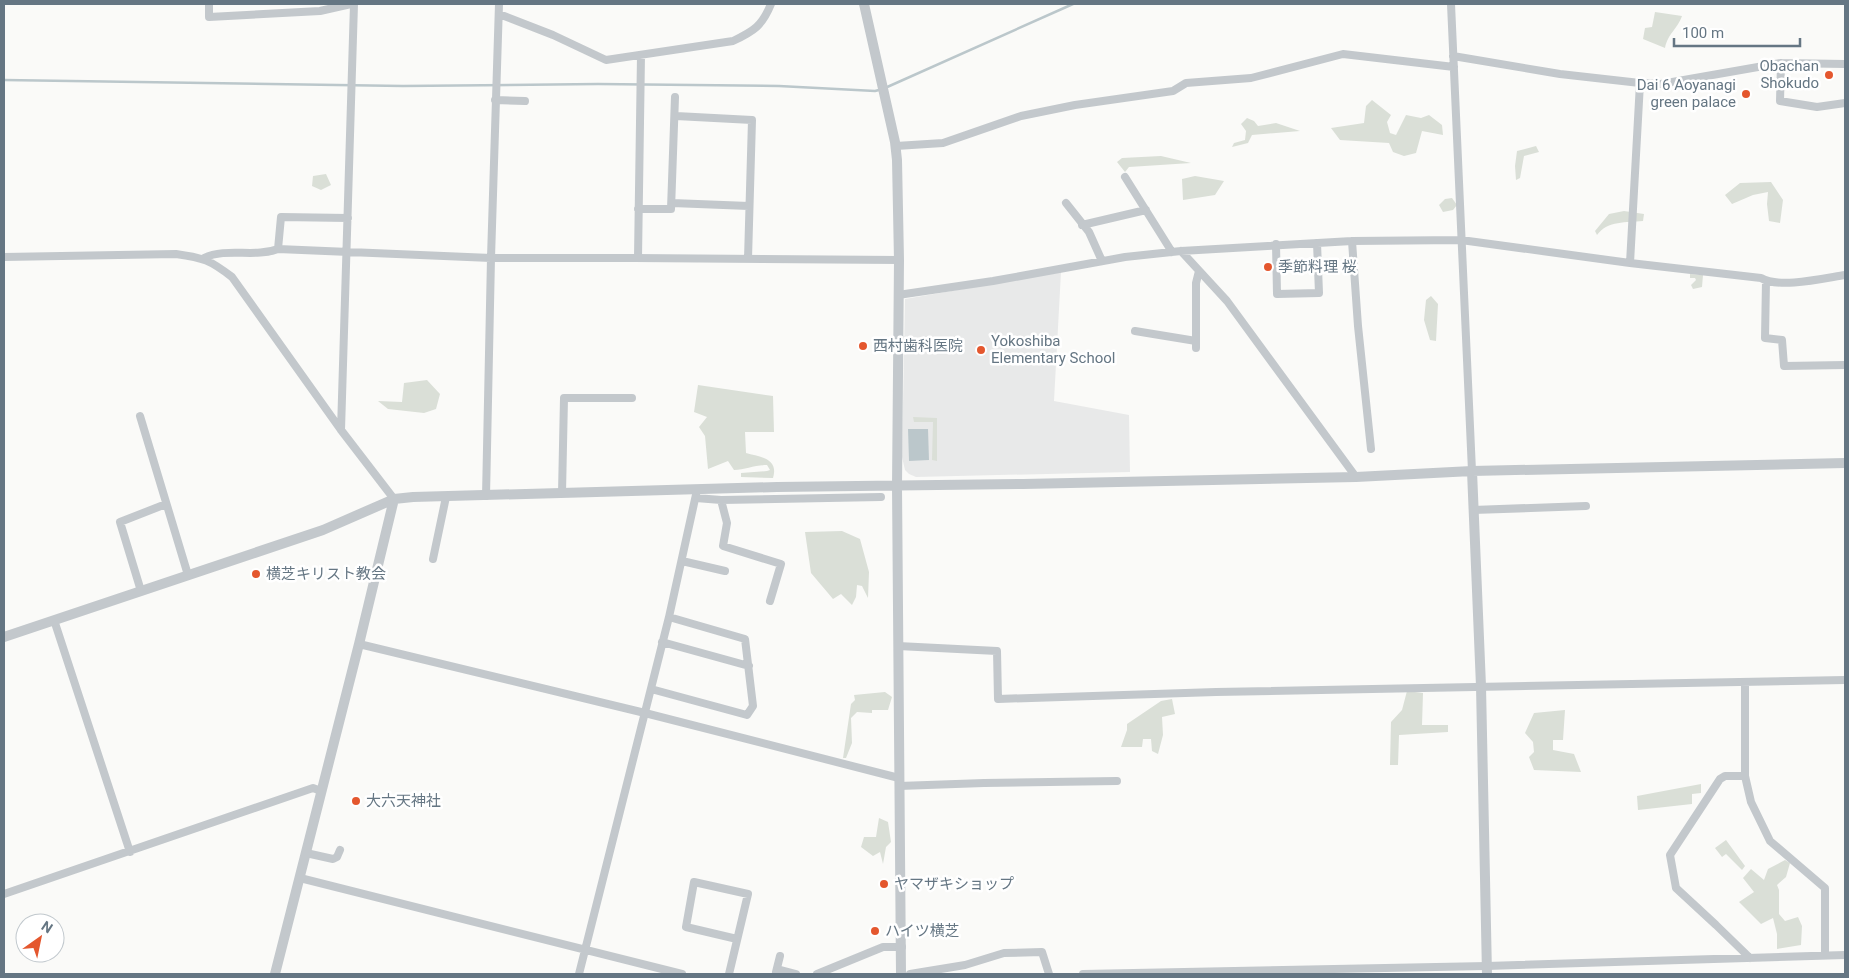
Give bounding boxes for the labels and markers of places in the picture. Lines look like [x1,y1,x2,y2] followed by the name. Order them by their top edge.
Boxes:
[1760,57,1819,92] place label: Obachan Shokudo
[1823,69,1835,81] marker: Obachan Shokudo
[1637,76,1736,111] place label: Dai 6 Aoyanagi green palace
[1740,88,1752,100] marker: Dai 6 Aoyanagi green palace
[1278,258,1357,276] place label: 季節料理 桜
[1262,261,1274,273] marker: 季節料理 桜
[991,332,1115,367] place label: Yokoshiba Elementary School
[873,337,963,355] place label: 西村歯科医院
[857,340,869,352] marker: 西村歯科医院
[975,344,987,356] marker: Yokoshiba Elementary School
[266,565,386,583] place label: 横芝キリスト教会
[250,568,262,580] marker: 横芝キリスト教会
[366,792,441,810] place label: 大六天神社
[350,795,362,807] marker: 大六天神社
[894,875,1014,893] place label: ヤマザキショップ
[878,878,890,890] marker: ヤマザキショップ
[885,922,960,940] place label: ハイツ横芝
[869,925,881,937] marker: ハイツ横芝

